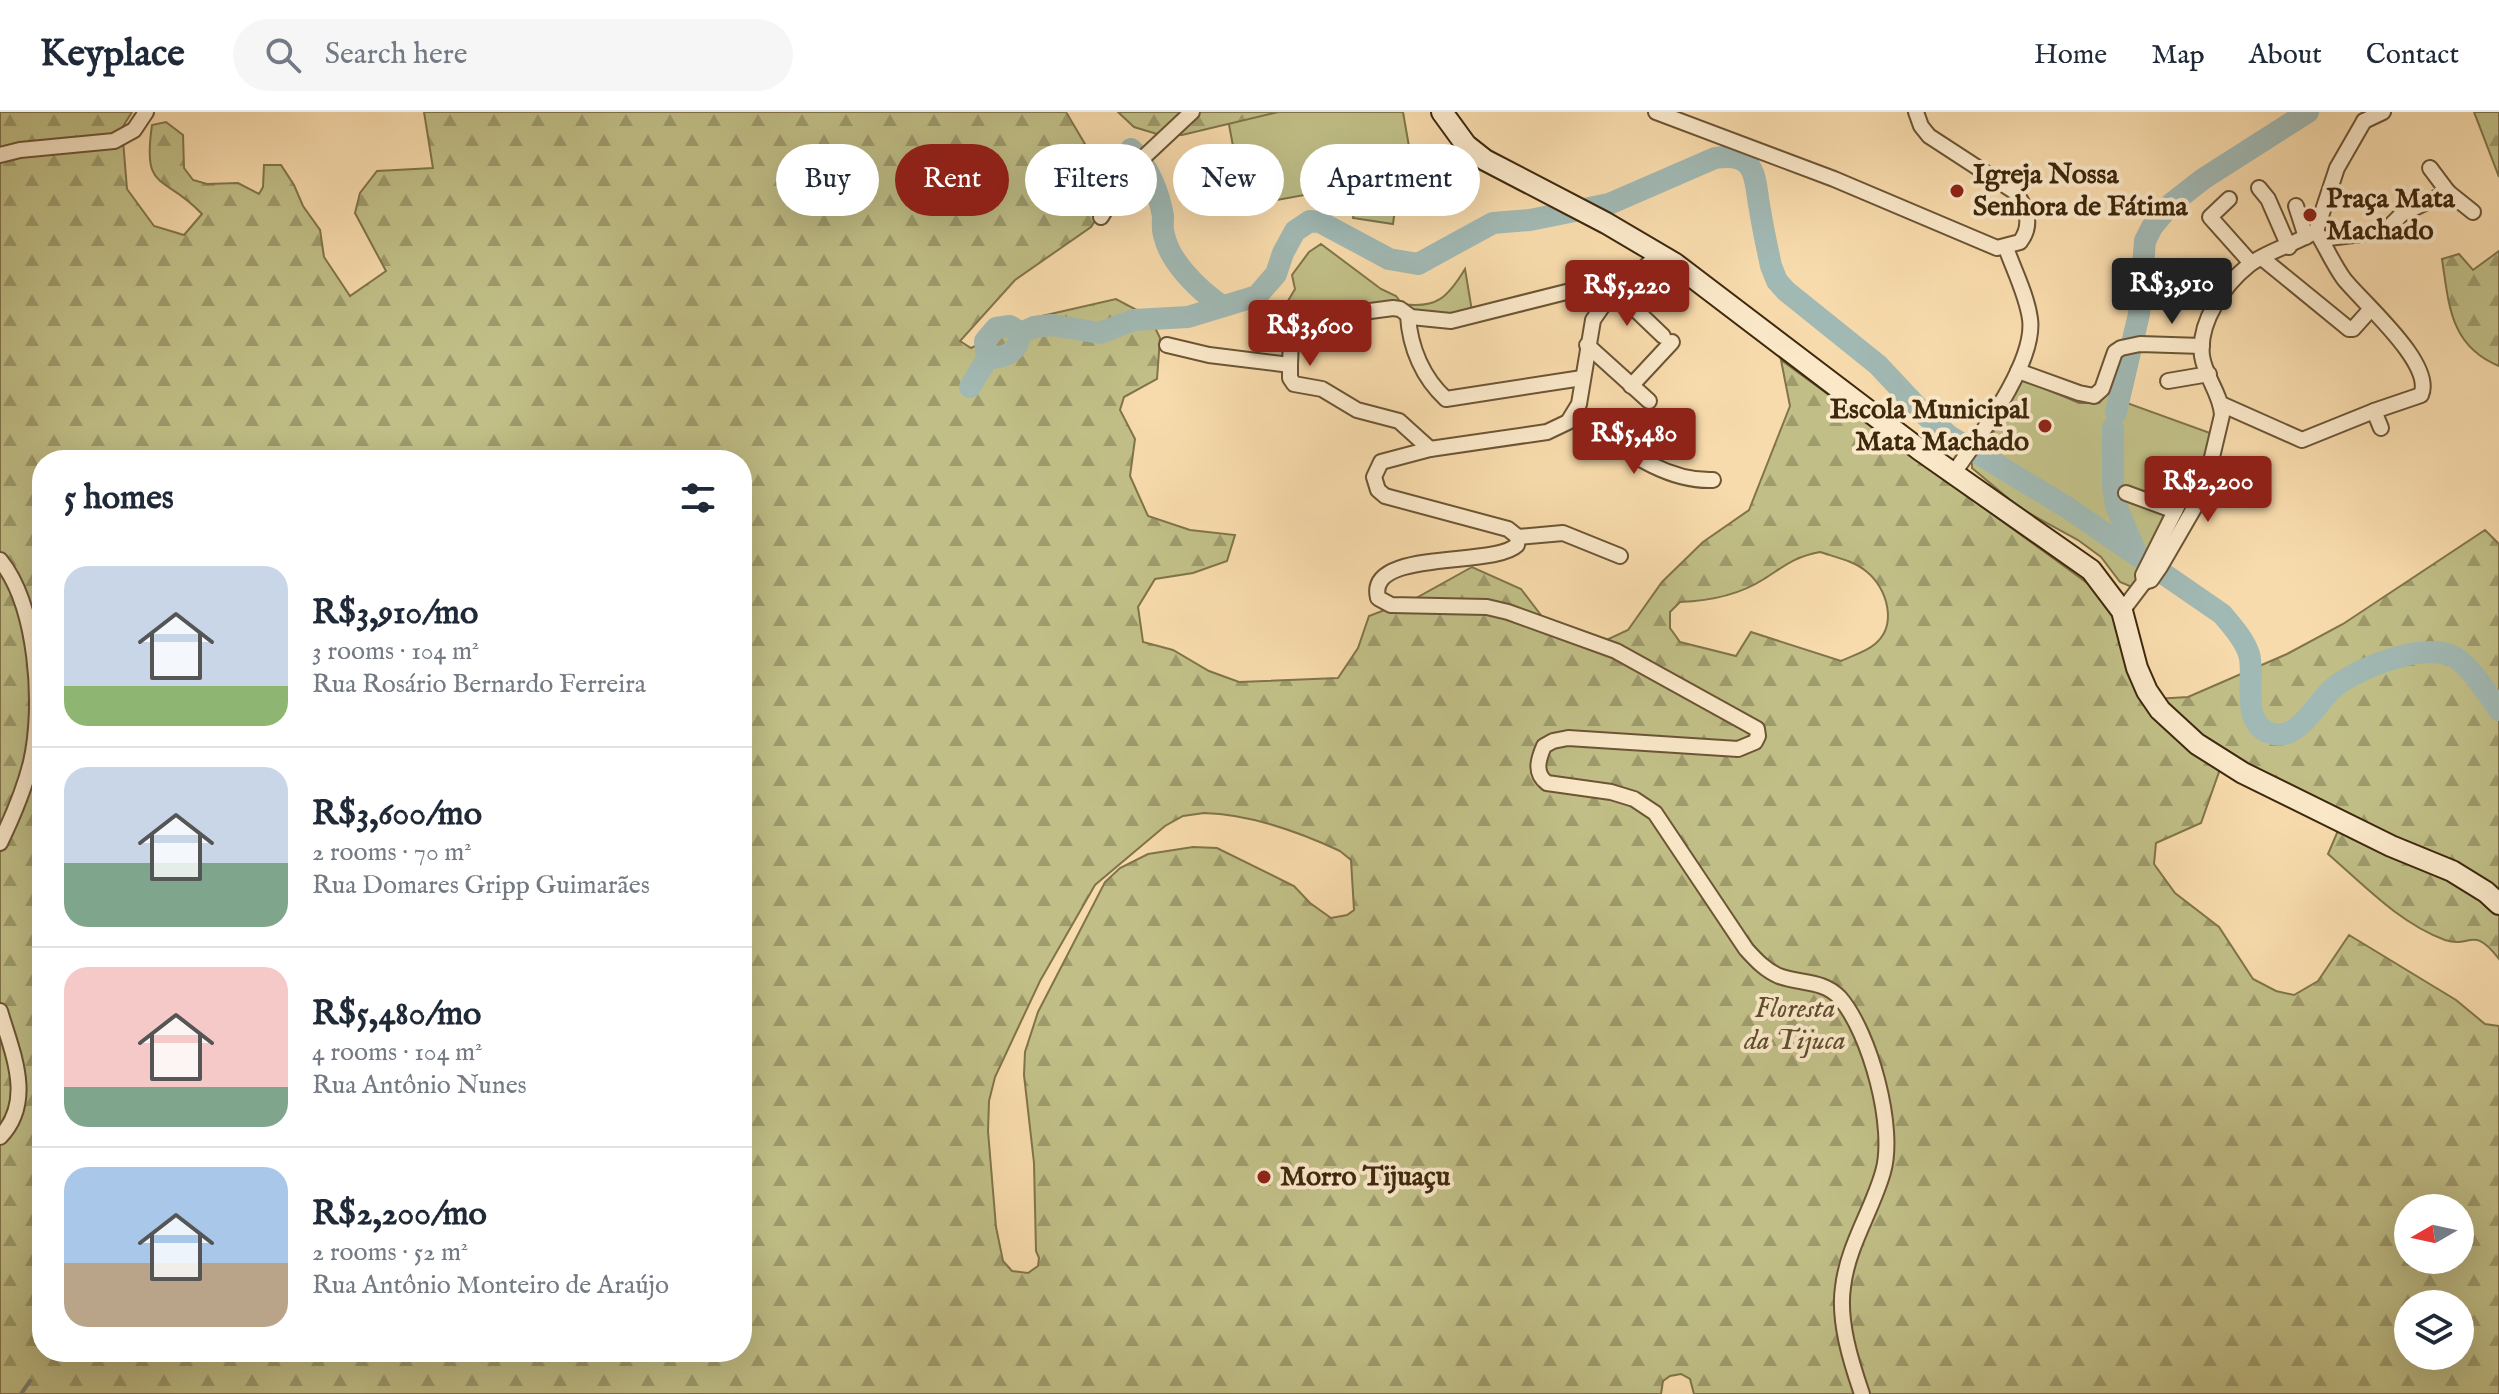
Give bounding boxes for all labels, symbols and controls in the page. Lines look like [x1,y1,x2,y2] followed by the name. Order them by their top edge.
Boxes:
[233,19,793,91] search box
[40,31,185,79] text: Keyplace
[261,33,305,77] icon: search
[325,36,468,74] text: Search here
[2034,38,2107,73] text: Home
[2151,38,2205,73] text: Map
[2249,38,2322,73] text: About
[2366,38,2459,73] text: Contact
[776,144,879,216] chip: Buy
[895,144,1009,216] chip: Rent
[1025,144,1157,216] chip: Filters
[1173,144,1284,216] chip: New
[1300,144,1480,216] chip: Apartment
[1973,158,2189,225] place label: Igreja Nossa Senhora de Fátima
[1948,182,1966,200] marker: Igreja Nossa Senhora de Fátima
[2326,182,2456,249] place label: Praça Mata Machado
[2301,206,2319,224] marker: Praça Mata Machado
[2098,258,2246,326] pin: R$3,910
[1553,260,1701,328] pin: R$5,220
[2130,267,2214,300] text: R$3,910
[1583,269,1671,302] text: R$5,220
[1236,300,1384,368] pin: R$3,600
[1266,309,1354,342] text: R$3,600
[1830,393,2030,460] place label: Escola Municipal Mata Machado
[1560,408,1708,476] pin: R$5,480
[1591,417,1677,450] text: R$5,480
[2036,417,2054,435] marker: Escola Municipal Mata Machado
[2134,456,2282,524] pin: R$2,200
[2163,465,2253,498] text: R$2,200
[676,476,720,520] icon: filters
[64,477,174,520] text: 5 homes
[312,592,478,635] text: R$3,910/mo
[128,598,224,694] icon: home
[312,635,479,668] text: 3 rooms · 104 m²
[312,668,646,701] text: Rua Rosário Bernardo Ferreira
[312,793,482,836] text: R$3,600/mo
[128,799,224,895] icon: home
[312,836,472,869] text: 2 rooms · 70 m²
[312,869,650,902] text: Rua Domares Gripp Guimarães
[1743,992,1846,1059] park label: Floresta da Tijuca
[312,993,481,1036] text: R$5,480/mo
[128,999,224,1095] icon: home
[312,1036,482,1069] text: 4 rooms · 104 m²
[312,1069,527,1102] text: Rua Antônio Nunes
[1280,1160,1451,1195] place label: Morro Tijuaçu
[1255,1168,1273,1186] marker: Morro Tijuaçu
[312,1193,487,1236] text: R$2,200/mo
[2394,1194,2474,1274] north arrow
[2394,1194,2474,1370] map controls
[128,1199,224,1295] icon: home
[312,1236,468,1269] text: 2 rooms · 52 m²
[312,1269,669,1302] text: Rua Antônio Monteiro de Araújo
[2394,1290,2474,1370] button: layers

